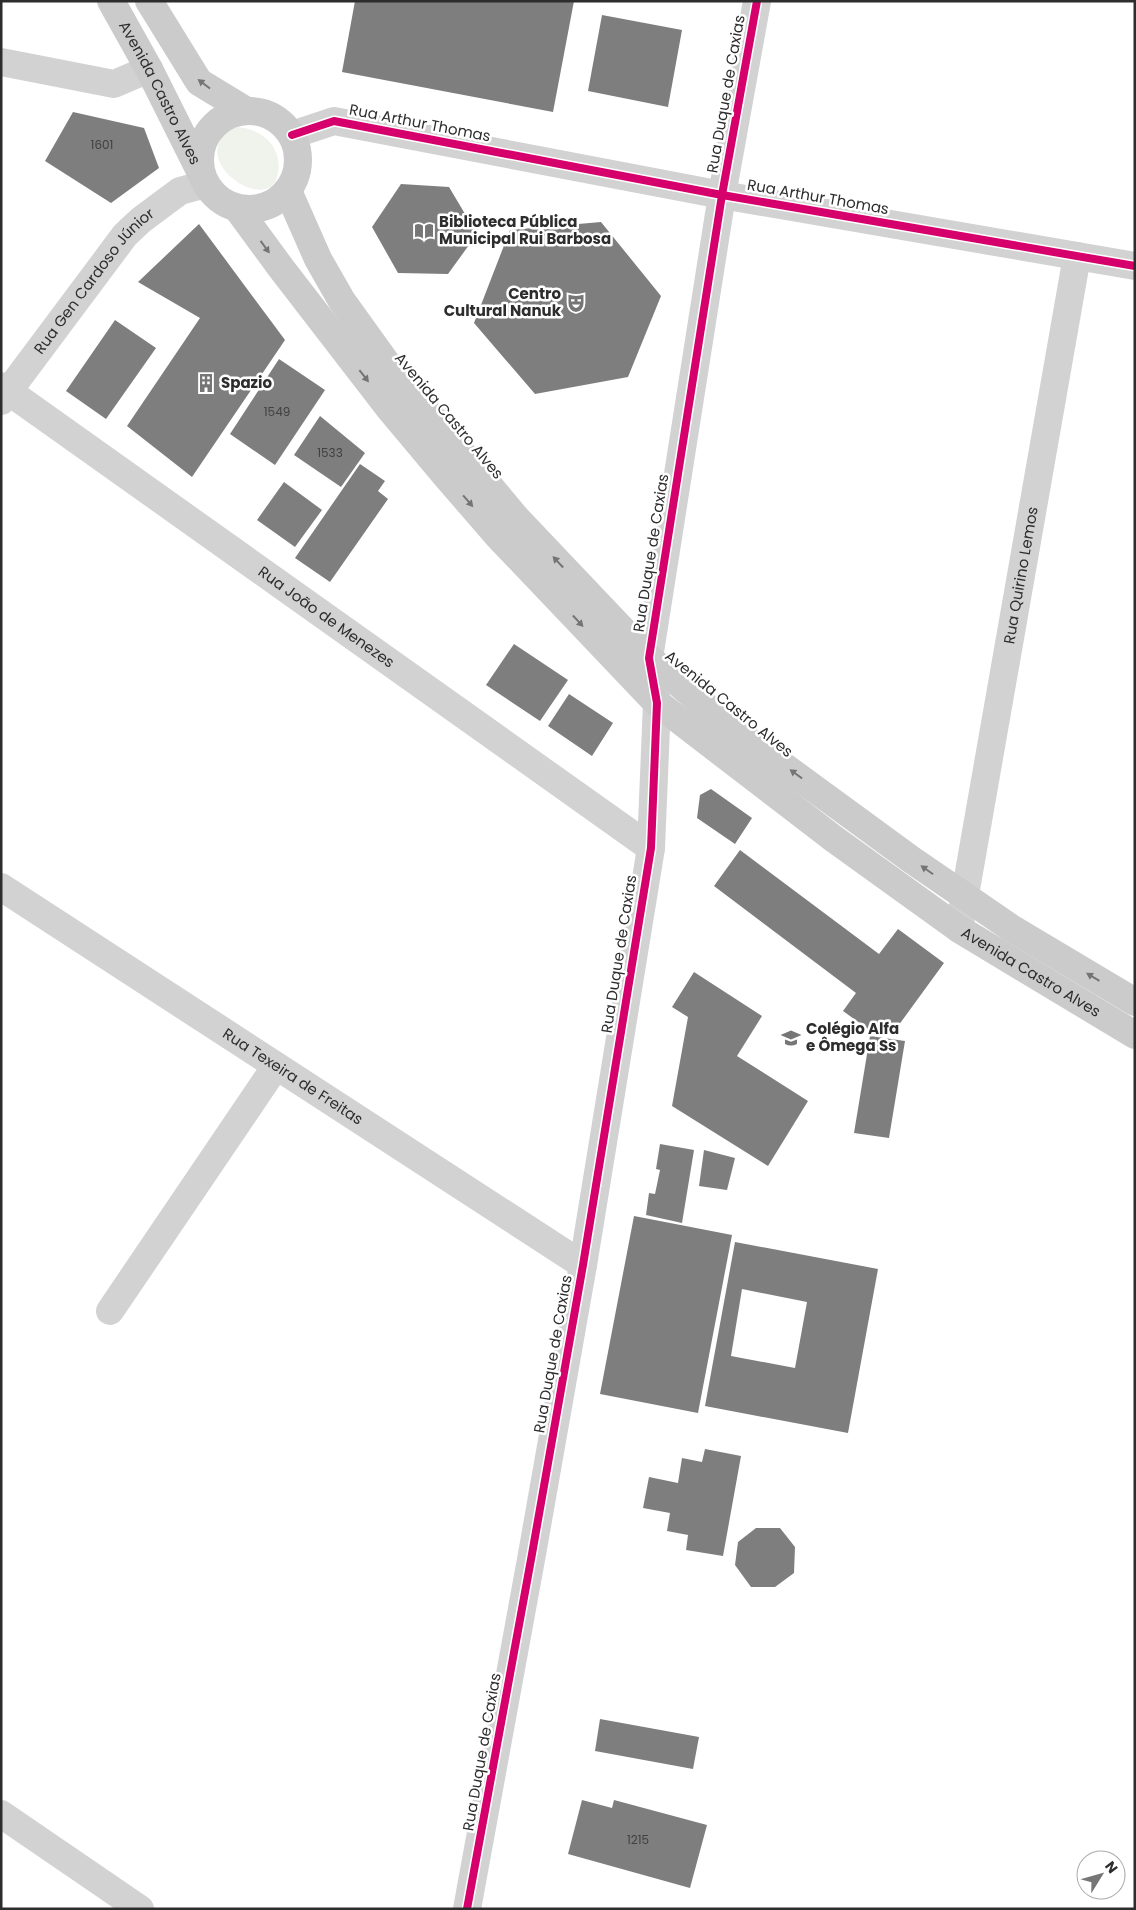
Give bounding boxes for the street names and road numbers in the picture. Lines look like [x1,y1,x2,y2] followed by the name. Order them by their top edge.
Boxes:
[701,13,750,175] street label: Rua Duque de Caxias
[114,17,206,168] street label: Avenida Castro Alves
[348,99,493,147] street label: Rua Arthur Thomas
[746,174,891,219] street label: Rua Arthur Thomas
[29,203,158,358] street label: Rua Gen Cardoso Júnior
[390,348,509,483] street label: Avenida Castro Alves
[628,472,673,634] street label: Rua Duque de Caxias
[998,505,1043,646] street label: Rua Quirino Lemos
[254,561,399,673] street label: Rua João de Menezes
[661,645,798,762] street label: Avenida Castro Alves
[596,873,641,1035] street label: Rua Duque de Caxias
[957,922,1105,1022] street label: Avenida Castro Alves
[219,1023,367,1130] street label: Rua Texeira de Freitas
[528,1273,577,1435] street label: Rua Duque de Caxias
[457,1671,506,1833] street label: Rua Duque de Caxias

